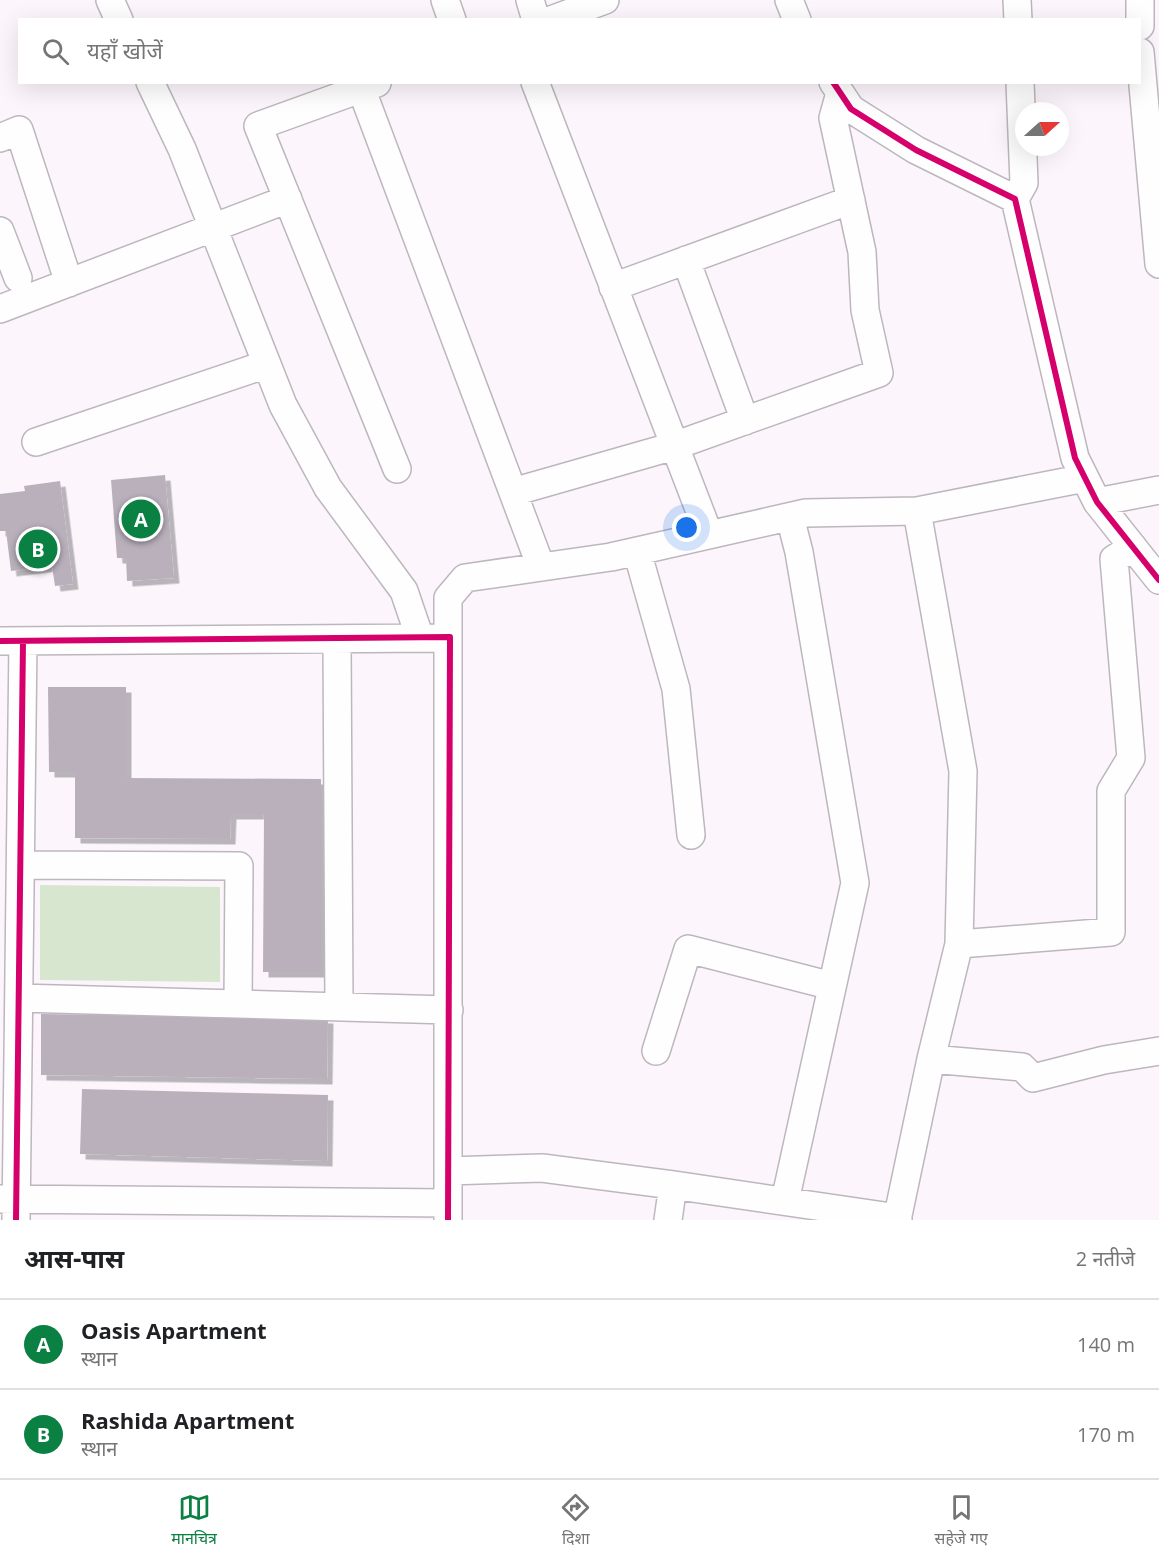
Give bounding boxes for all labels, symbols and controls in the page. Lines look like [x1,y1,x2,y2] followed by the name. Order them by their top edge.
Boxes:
[18,18,1141,84] search box
[39,35,72,68] icon: search
[87,35,163,65] text: यहाँ खोजें
[1015,102,1069,156] north arrow
[122,496,160,542] pin: A
[672,513,701,542] your location
[18,526,57,572] pin: B
[24,1240,124,1276] text: आस-पास
[1076,1245,1135,1272] text: 2 नतीजे
[81,1315,267,1345] text: Oasis Apartment
[37,1331,50,1358] text: A
[1077,1331,1135,1358] text: 140 m
[81,1345,117,1372] text: स्थान
[81,1405,294,1435] text: Rashida Apartment
[37,1421,50,1448] text: B
[1077,1421,1135,1448] text: 170 m
[81,1435,117,1462] text: स्थान
[171,1491,217,1551] tab: मानचित्र
[559,1491,592,1551] tab: दिशा
[935,1491,988,1551] tab: सहेजे गए

